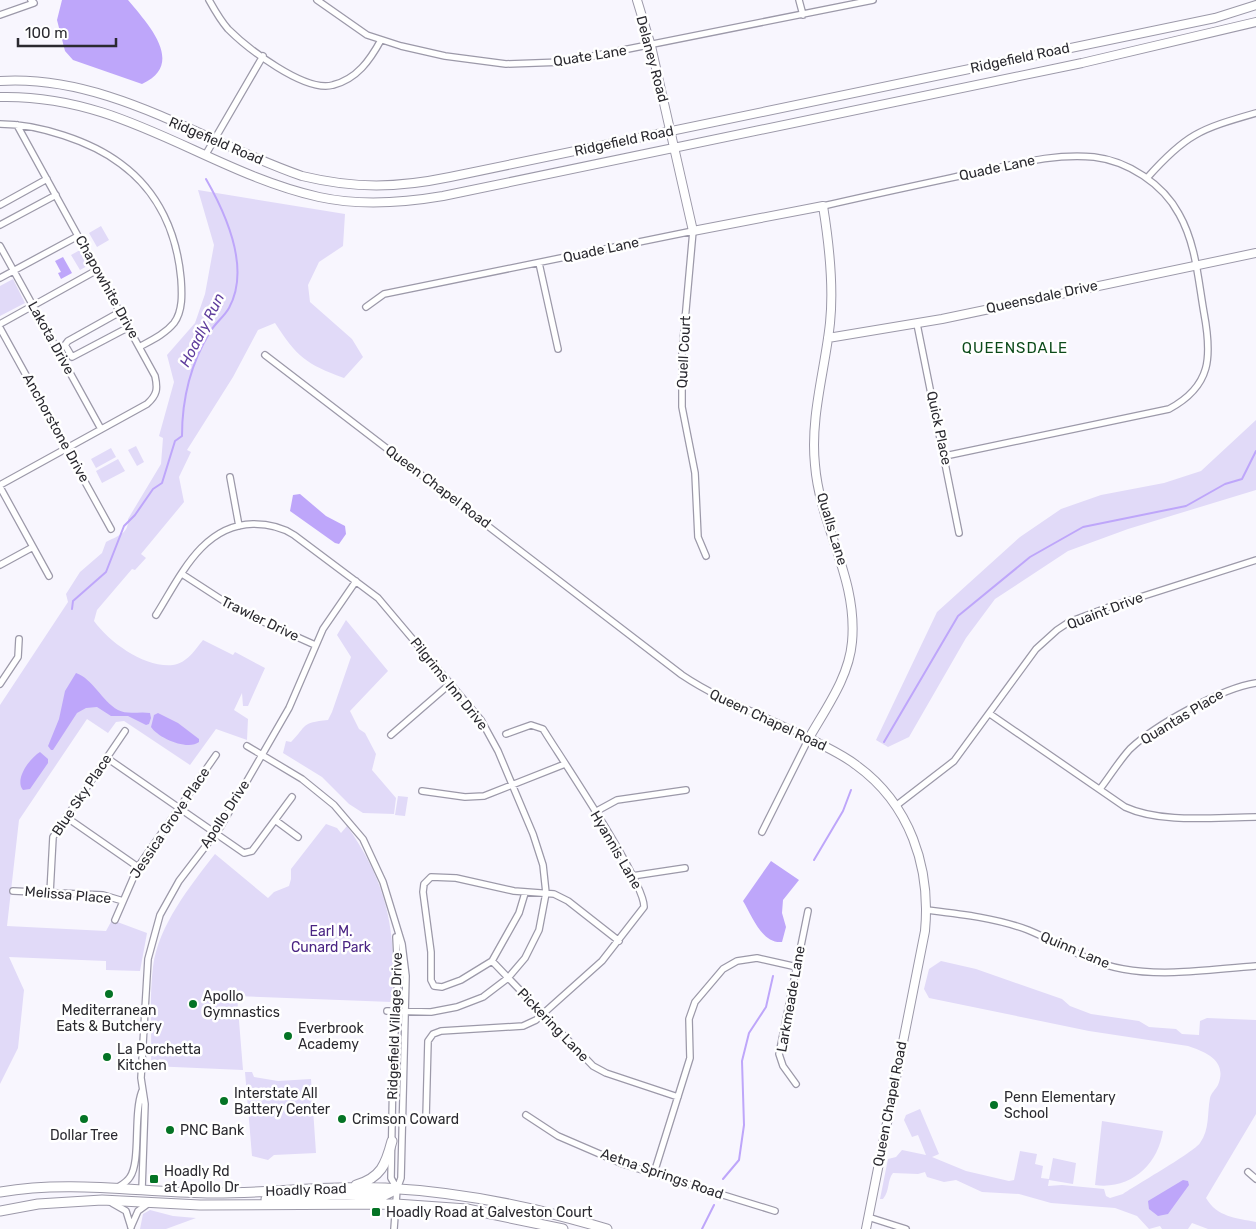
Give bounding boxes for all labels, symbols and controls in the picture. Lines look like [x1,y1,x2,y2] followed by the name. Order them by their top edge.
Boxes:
[632,14,672,104] street label: Delaney Road
[18,15,115,47] scale bar
[25,24,67,42] text: 100 m
[969,39,1071,77] street label: Ridgefield Road
[552,42,628,70] street label: Quate Lane
[166,113,266,169] street label: Ridgefield Road
[573,122,675,160] street label: Ridgefield Road
[957,152,1037,184] street label: Quade Lane
[72,232,142,342] street label: Chapowhite Drive
[561,234,641,266] street label: Quade Lane
[985,277,1099,317] street label: Queensdale Drive
[176,290,228,370] water label: Hoadly Run
[24,299,78,378] street label: Lakota Drive
[674,315,694,389] street label: Quell Court
[962,339,1068,357] district label: QUEENSDALE
[19,371,93,485] street label: Anchorstone Drive
[923,389,955,467] street label: Quick Place
[382,442,494,532] street label: Queen Chapel Road
[813,491,851,567] street label: Qualls Lane
[1065,589,1146,633] street label: Quaint Drive
[218,593,302,645] street label: Trawler Drive
[407,634,492,734] street label: Pilgrims Inn Drive
[707,685,829,755] street label: Queen Chapel Road
[1138,686,1227,748] street label: Quantas Place
[48,751,116,839] street label: Blue Sky Place
[127,764,214,882] street label: Jessica Grove Place
[197,777,253,851] street label: Apollo Drive
[587,808,645,893] street label: Hyannis Lane
[24,883,112,907] street label: Melissa Place
[291,923,372,956] park label: Earl M. Cunard Park
[1038,928,1112,972] street label: Quinn Lane
[773,944,809,1054] street label: Larkmeade Lane
[384,952,406,1100] street label: Ridgefield Village Drive
[514,985,592,1065] street label: Pickering Lane
[103,988,115,1000] marker: Mediterranean Eats & Butchery
[203,988,280,1021] place label: Apollo Gymnastics
[187,998,199,1010] marker: Apollo Gymnastics
[56,1002,162,1035] place label: Mediterranean Eats & Butchery
[298,1020,365,1053] place label: Everbrook Academy
[282,1030,294,1042] marker: Everbrook Academy
[870,1040,910,1168] street label: Queen Chapel Road
[117,1041,201,1074] place label: La Porchetta Kitchen
[101,1051,113,1063] marker: La Porchetta Kitchen
[234,1085,331,1118] place label: Interstate All Battery Center
[1004,1089,1116,1122] place label: Penn Elementary School
[218,1095,230,1107] marker: Interstate All Battery Center
[988,1099,1000,1111] marker: Penn Elementary School
[352,1111,459,1128] place label: Crimson Coward
[78,1113,90,1125] marker: Dollar Tree
[336,1113,348,1125] marker: Crimson Coward
[180,1122,245,1139] place label: PNC Bank
[164,1124,176,1136] marker: PNC Bank
[50,1127,118,1144] place label: Dollar Tree
[598,1145,726,1203] street label: Aetna Springs Road
[164,1163,240,1196] place label: Hoadly Rd at Apollo Dr
[148,1173,160,1185] marker: Hoadly Rd at Apollo Dr
[265,1180,347,1200] street label: Hoadly Road
[386,1204,593,1221] place label: Hoadly Road at Galveston Court
[370,1206,382,1218] marker: Hoadly Road at Galveston Court

